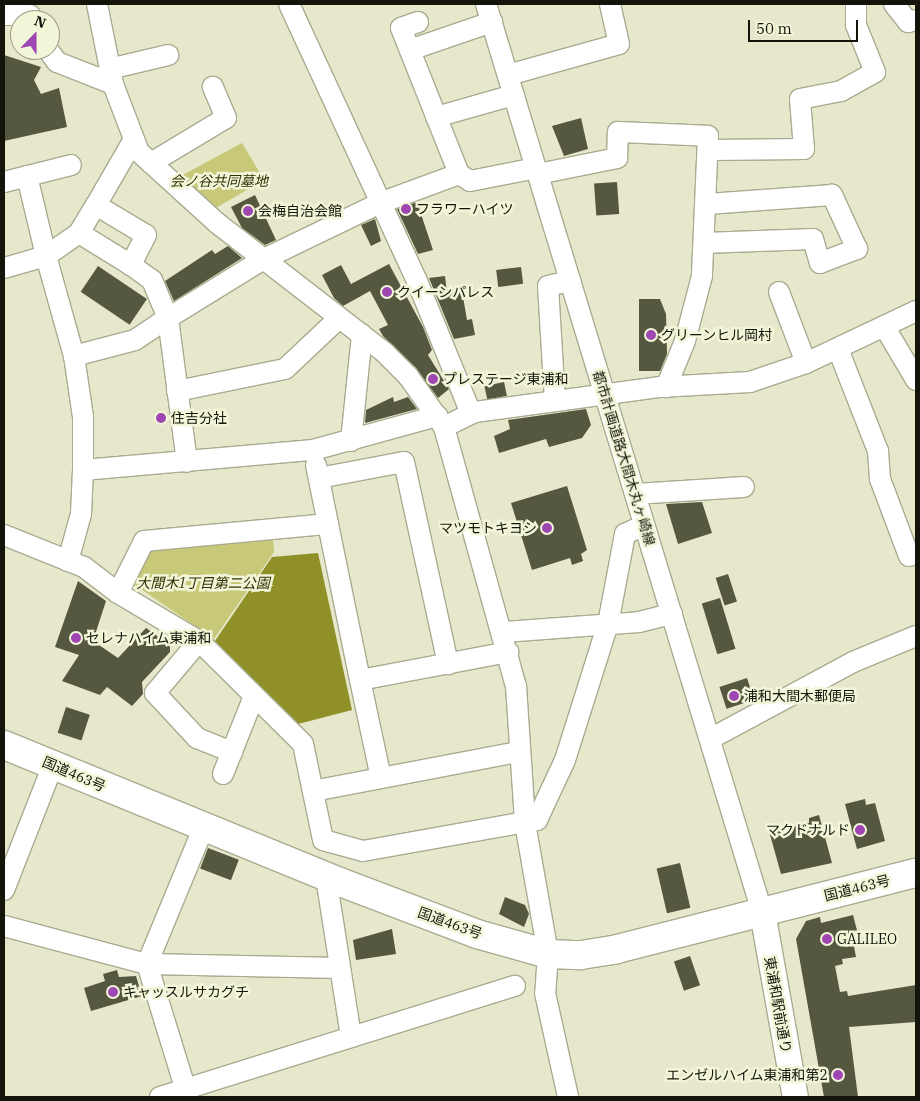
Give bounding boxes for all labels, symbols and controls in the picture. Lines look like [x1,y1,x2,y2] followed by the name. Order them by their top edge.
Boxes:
[10,10,60,60] north arrow
[750,10,860,42] scale bar
[32,12,49,32] text: N
[756,19,792,38] text: 50 m
[170,173,268,189] park label: 会ノ谷共同墓地
[416,201,514,217] place label: フラワーハイツ
[258,203,342,219] place label: 会梅自治会館
[400,203,412,215] marker: フラワーハイツ
[242,205,254,217] marker: 会梅自治会館
[397,284,495,300] place label: クイーンパレス
[381,286,393,298] marker: クイーンパレス
[661,327,773,343] place label: グリーンヒル岡村
[645,329,657,341] marker: グリーンヒル岡村
[589,369,659,547] street label: 都市計画道路大間木丸ヶ崎線
[443,371,569,387] place label: プレステージ東浦和
[427,373,439,385] marker: プレステージ東浦和
[171,410,227,426] place label: 住吉分社
[155,412,167,424] marker: 住吉分社
[439,520,537,536] place label: マツモトキヨシ
[541,522,553,534] marker: マツモトキヨシ
[136,575,270,591] park label: 大間木1丁目第二公園
[86,630,212,646] place label: セレナハイム東浦和
[70,632,82,644] marker: セレナハイム東浦和
[744,688,856,704] place label: 浦和大間木郵便局
[728,690,740,702] marker: 浦和大間木郵便局
[40,753,108,795] street label: 国道463号
[766,822,850,838] place label: マクドナルド
[854,824,866,836] marker: マクドナルド
[822,872,892,904] street label: 国道463号
[416,904,484,942] street label: 国道463号
[837,931,897,947] place label: GALILEO
[821,933,833,945] marker: GALILEO
[761,955,795,1055] street label: 東浦和駅前通り
[123,984,249,1000] place label: キャッスルサカグチ
[107,986,119,998] marker: キャッスルサカグチ
[666,1067,828,1083] place label: エンゼルハイム東浦和第2
[832,1069,844,1081] marker: エンゼルハイム東浦和第2

